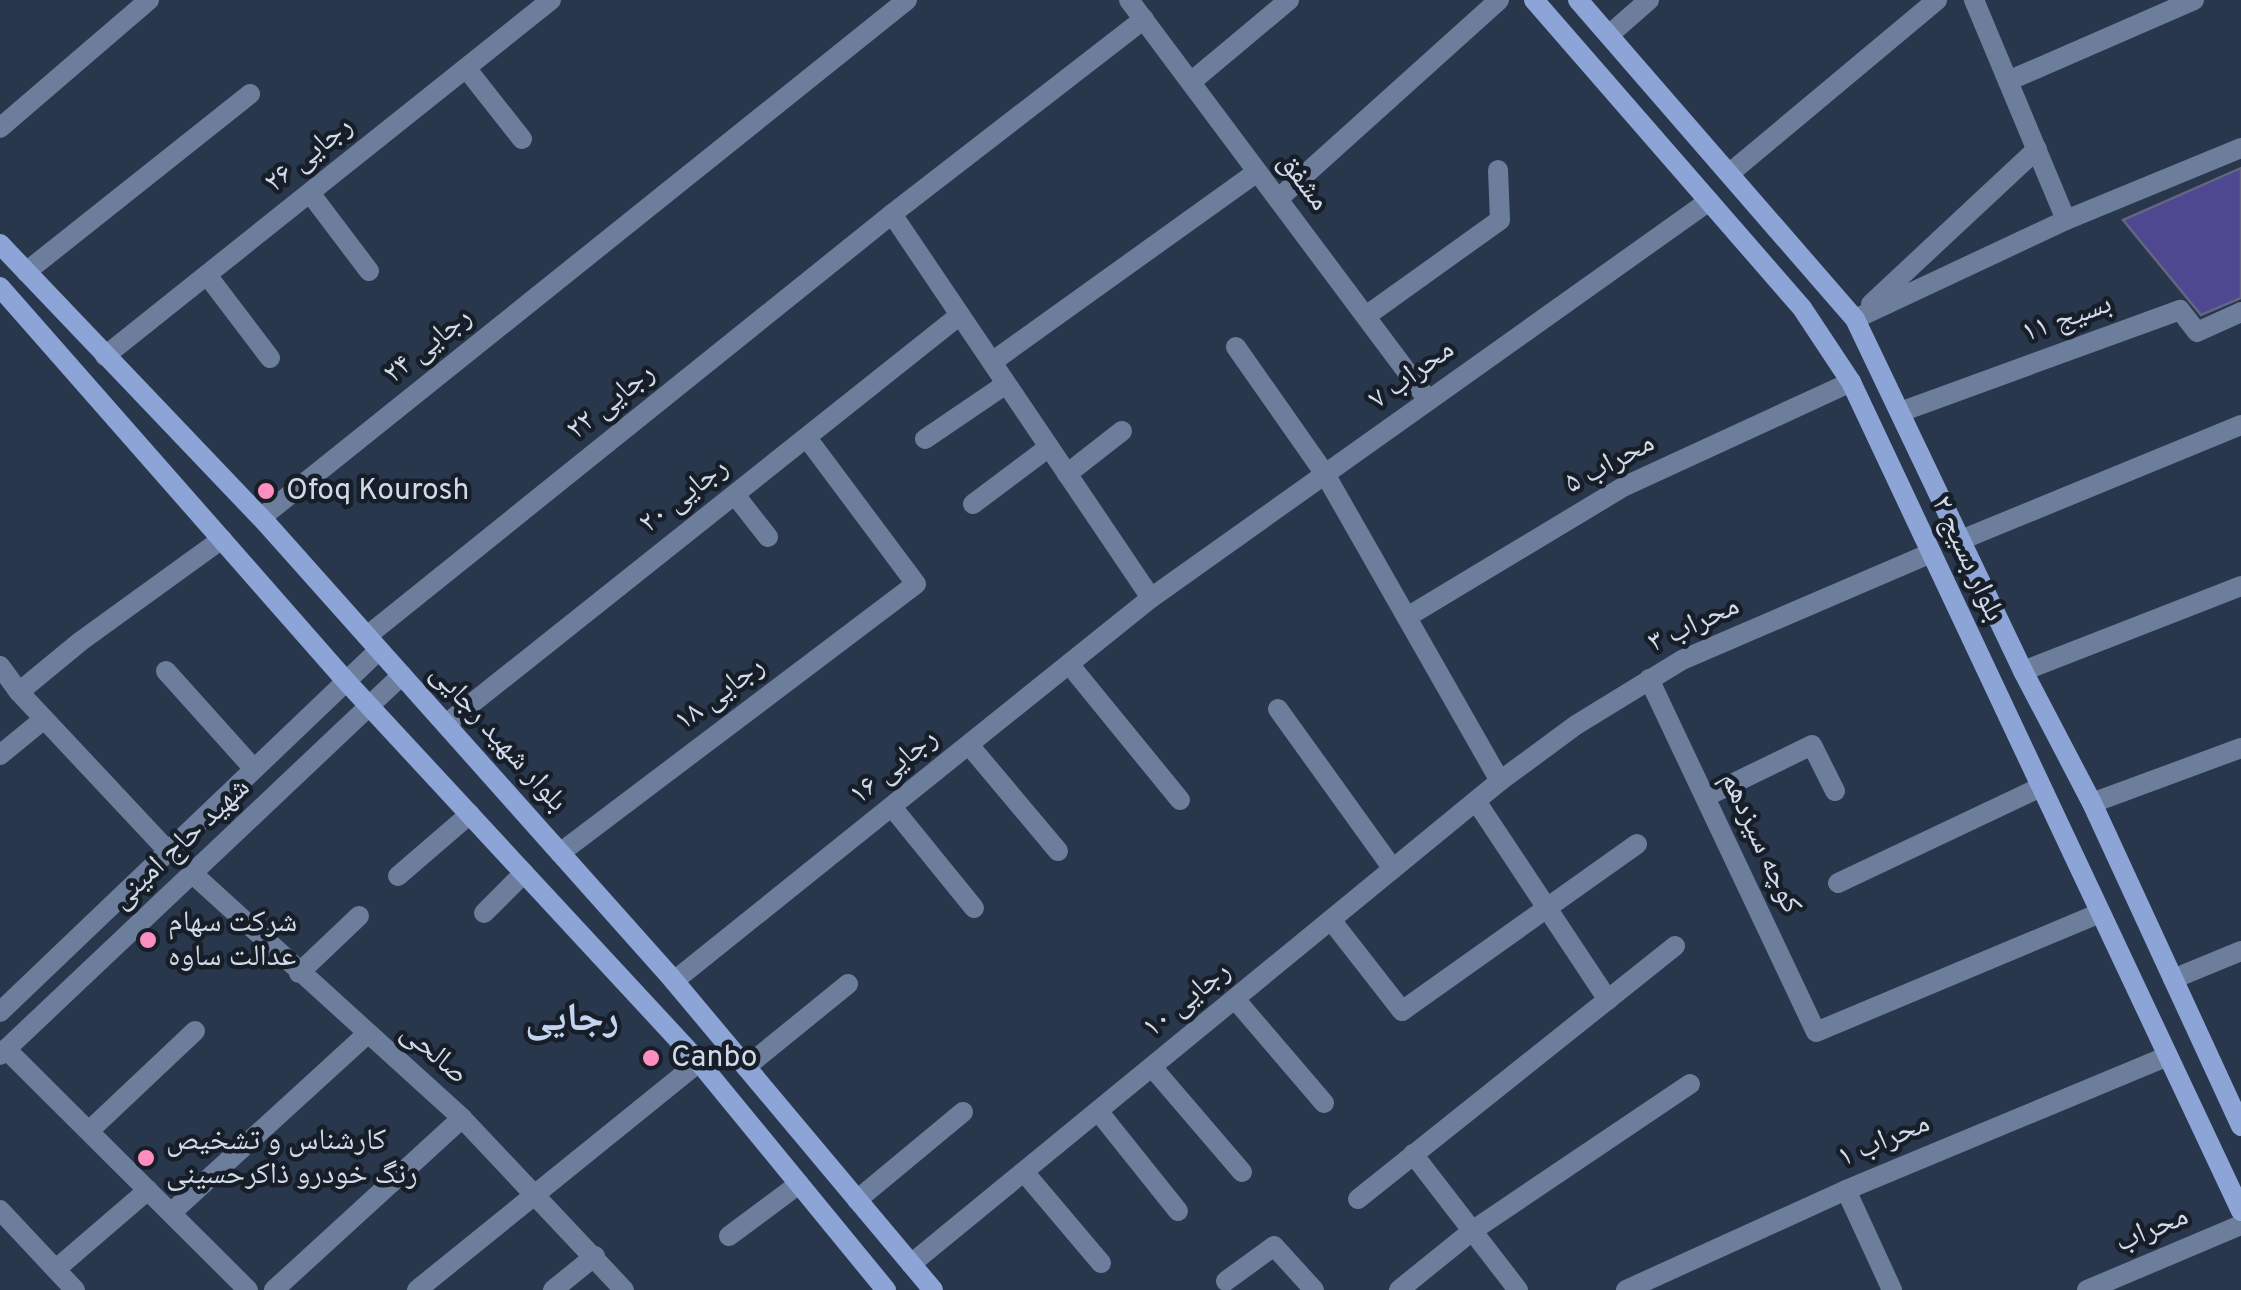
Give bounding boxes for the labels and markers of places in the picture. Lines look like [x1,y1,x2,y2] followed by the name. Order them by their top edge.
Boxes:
[286,473,470,510] place label: Ofoq Kourosh
[255,480,277,502] marker: Ofoq Kourosh
[168,905,297,976] place label: شرکت سهام عدالت ساوه
[137,929,159,951] marker: شرکت سهام عدالت ساوه
[671,1040,758,1077] place label: Canbo
[640,1047,662,1069] marker: Canbo
[166,1123,418,1194] place label: کارشناس و تشخیص رنگ خودرو ذاکرحسینی
[135,1147,157,1169] marker: کارشناس و تشخیص رنگ خودرو ذاکرحسینی

